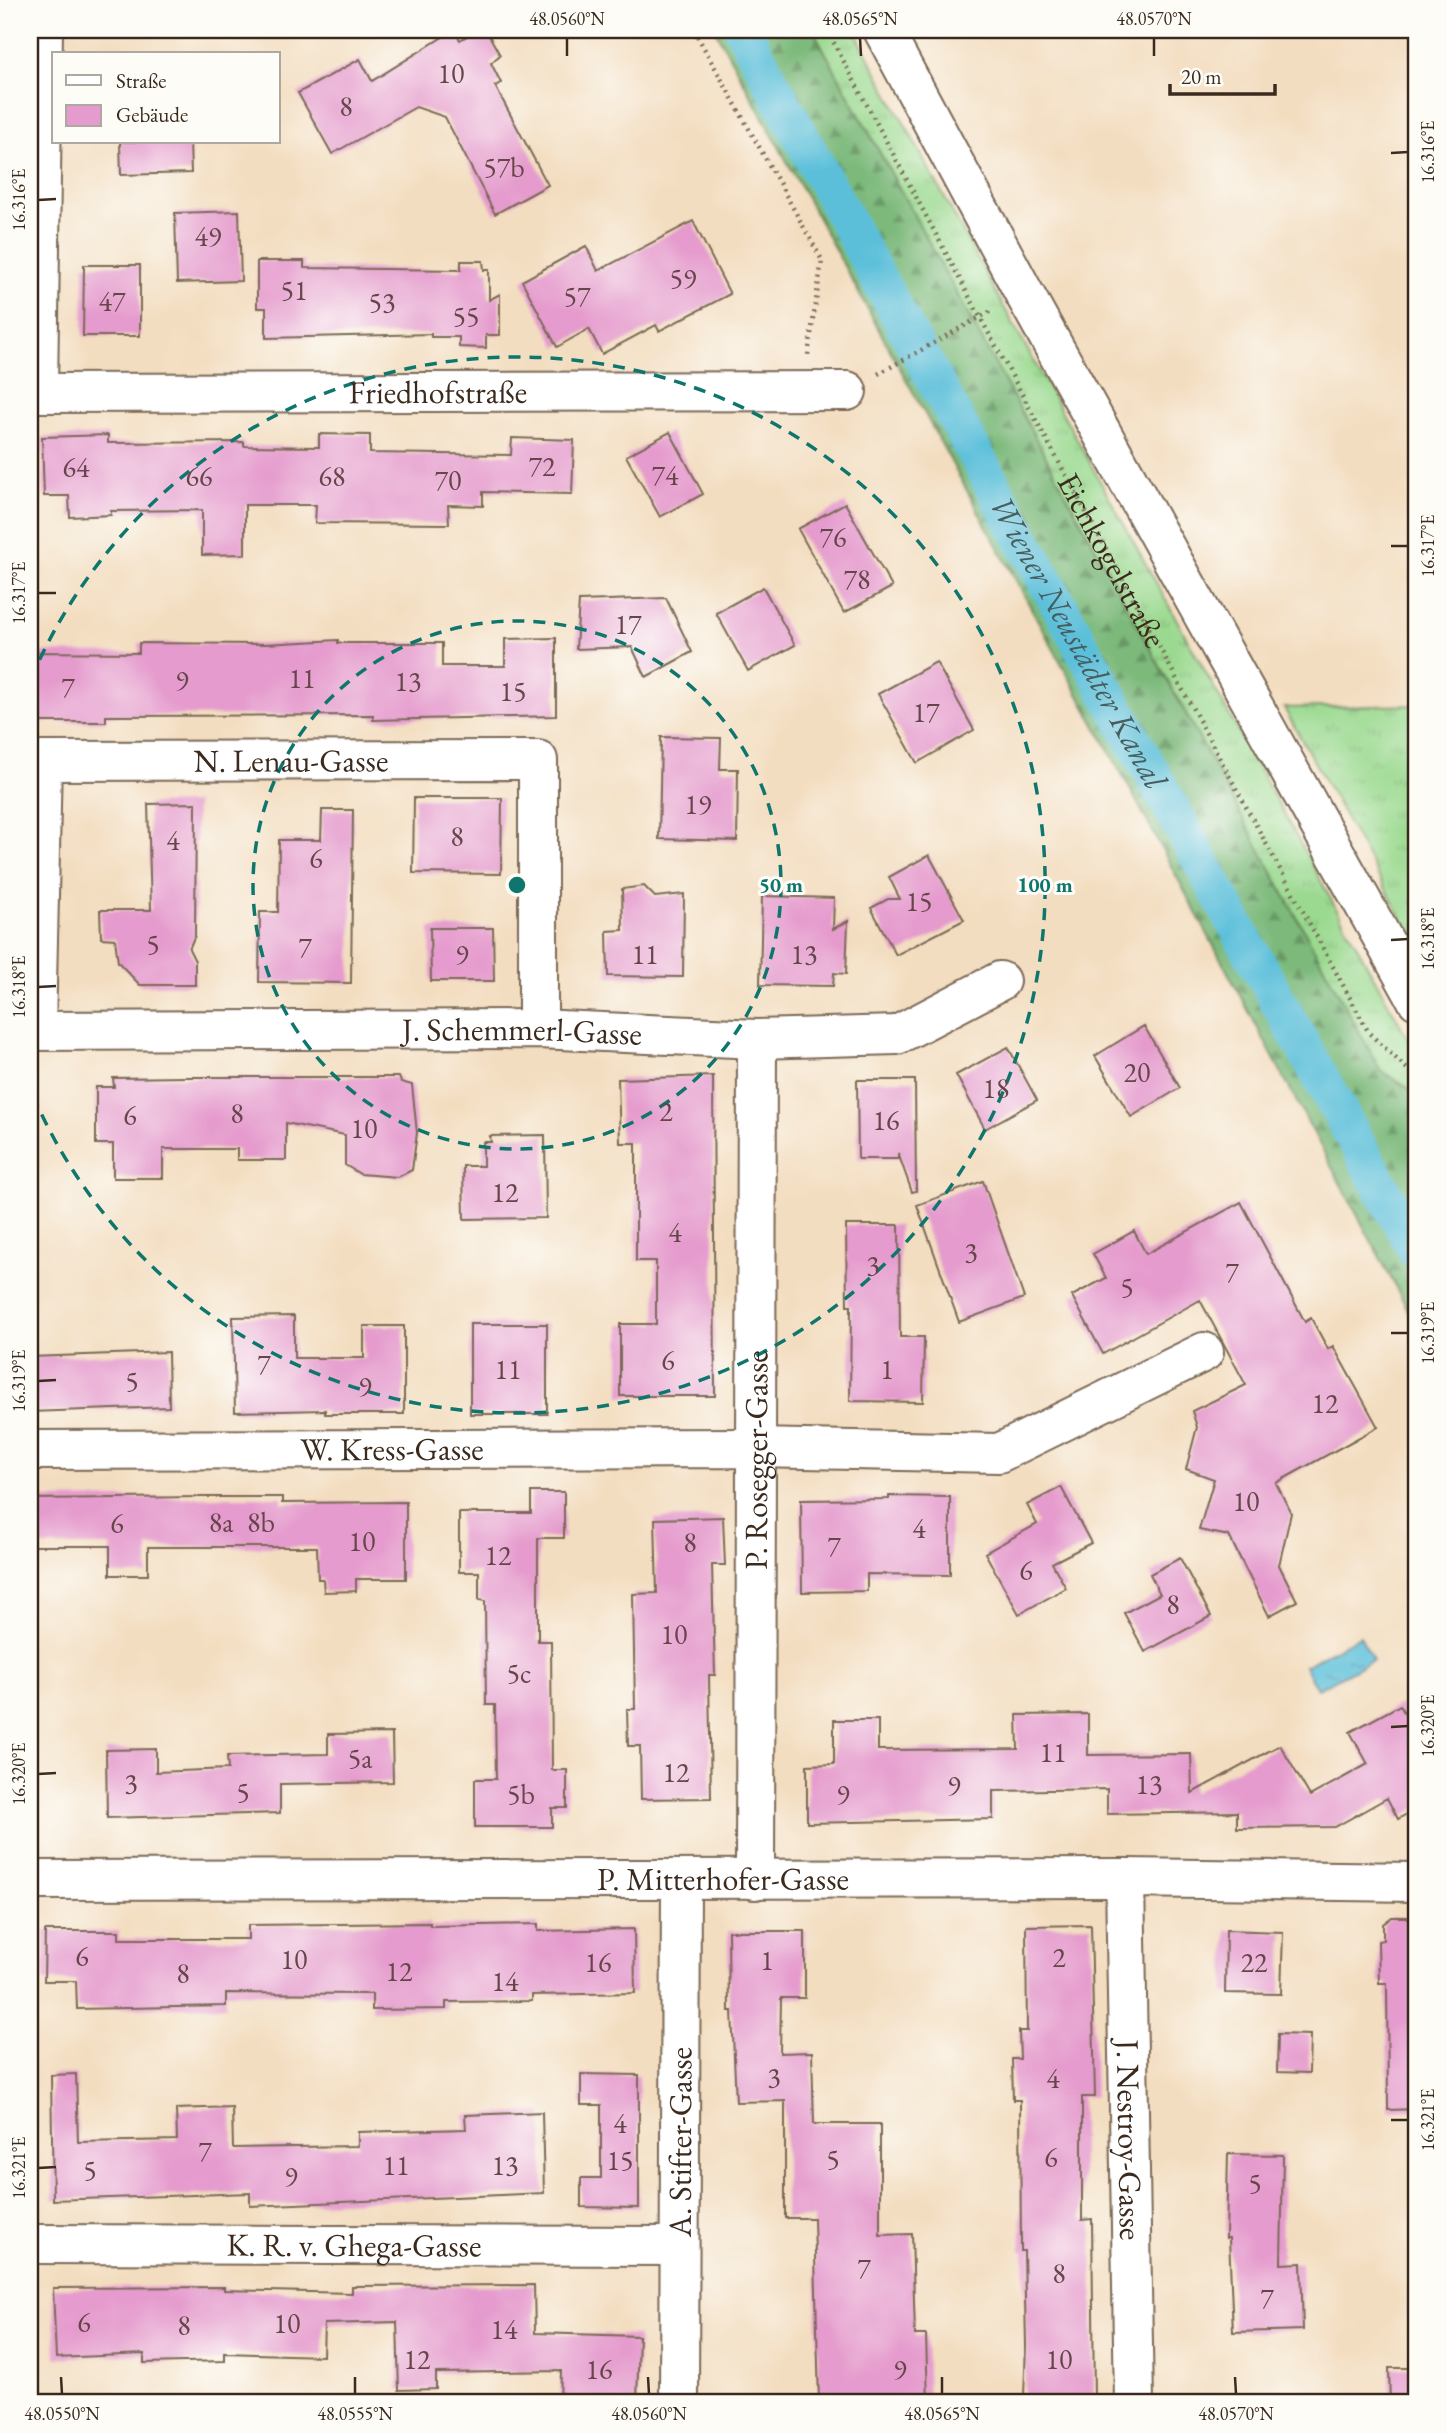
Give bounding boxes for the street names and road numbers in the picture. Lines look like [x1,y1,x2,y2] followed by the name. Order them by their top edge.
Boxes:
[349,371,527,413] street label: Friedhofstraße
[1048,465,1177,655] street label: Eichkogelstraße
[193,739,388,782] street label: N. Lenau-Gasse
[399,1008,643,1055] street label: J. Schemmerl-Gasse
[735,1350,777,1570] street label: P. Rosegger-Gasse
[300,1428,484,1470] street label: W. Kress-Gasse
[597,1858,849,1900] street label: P. Mitterhofer-Gasse
[1107,2036,1152,2241] street label: J. Nestroy-Gasse
[659,2047,701,2238] street label: A. Stifter-Gasse
[227,2224,481,2266] street label: K. R. v. Ghega-Gasse

